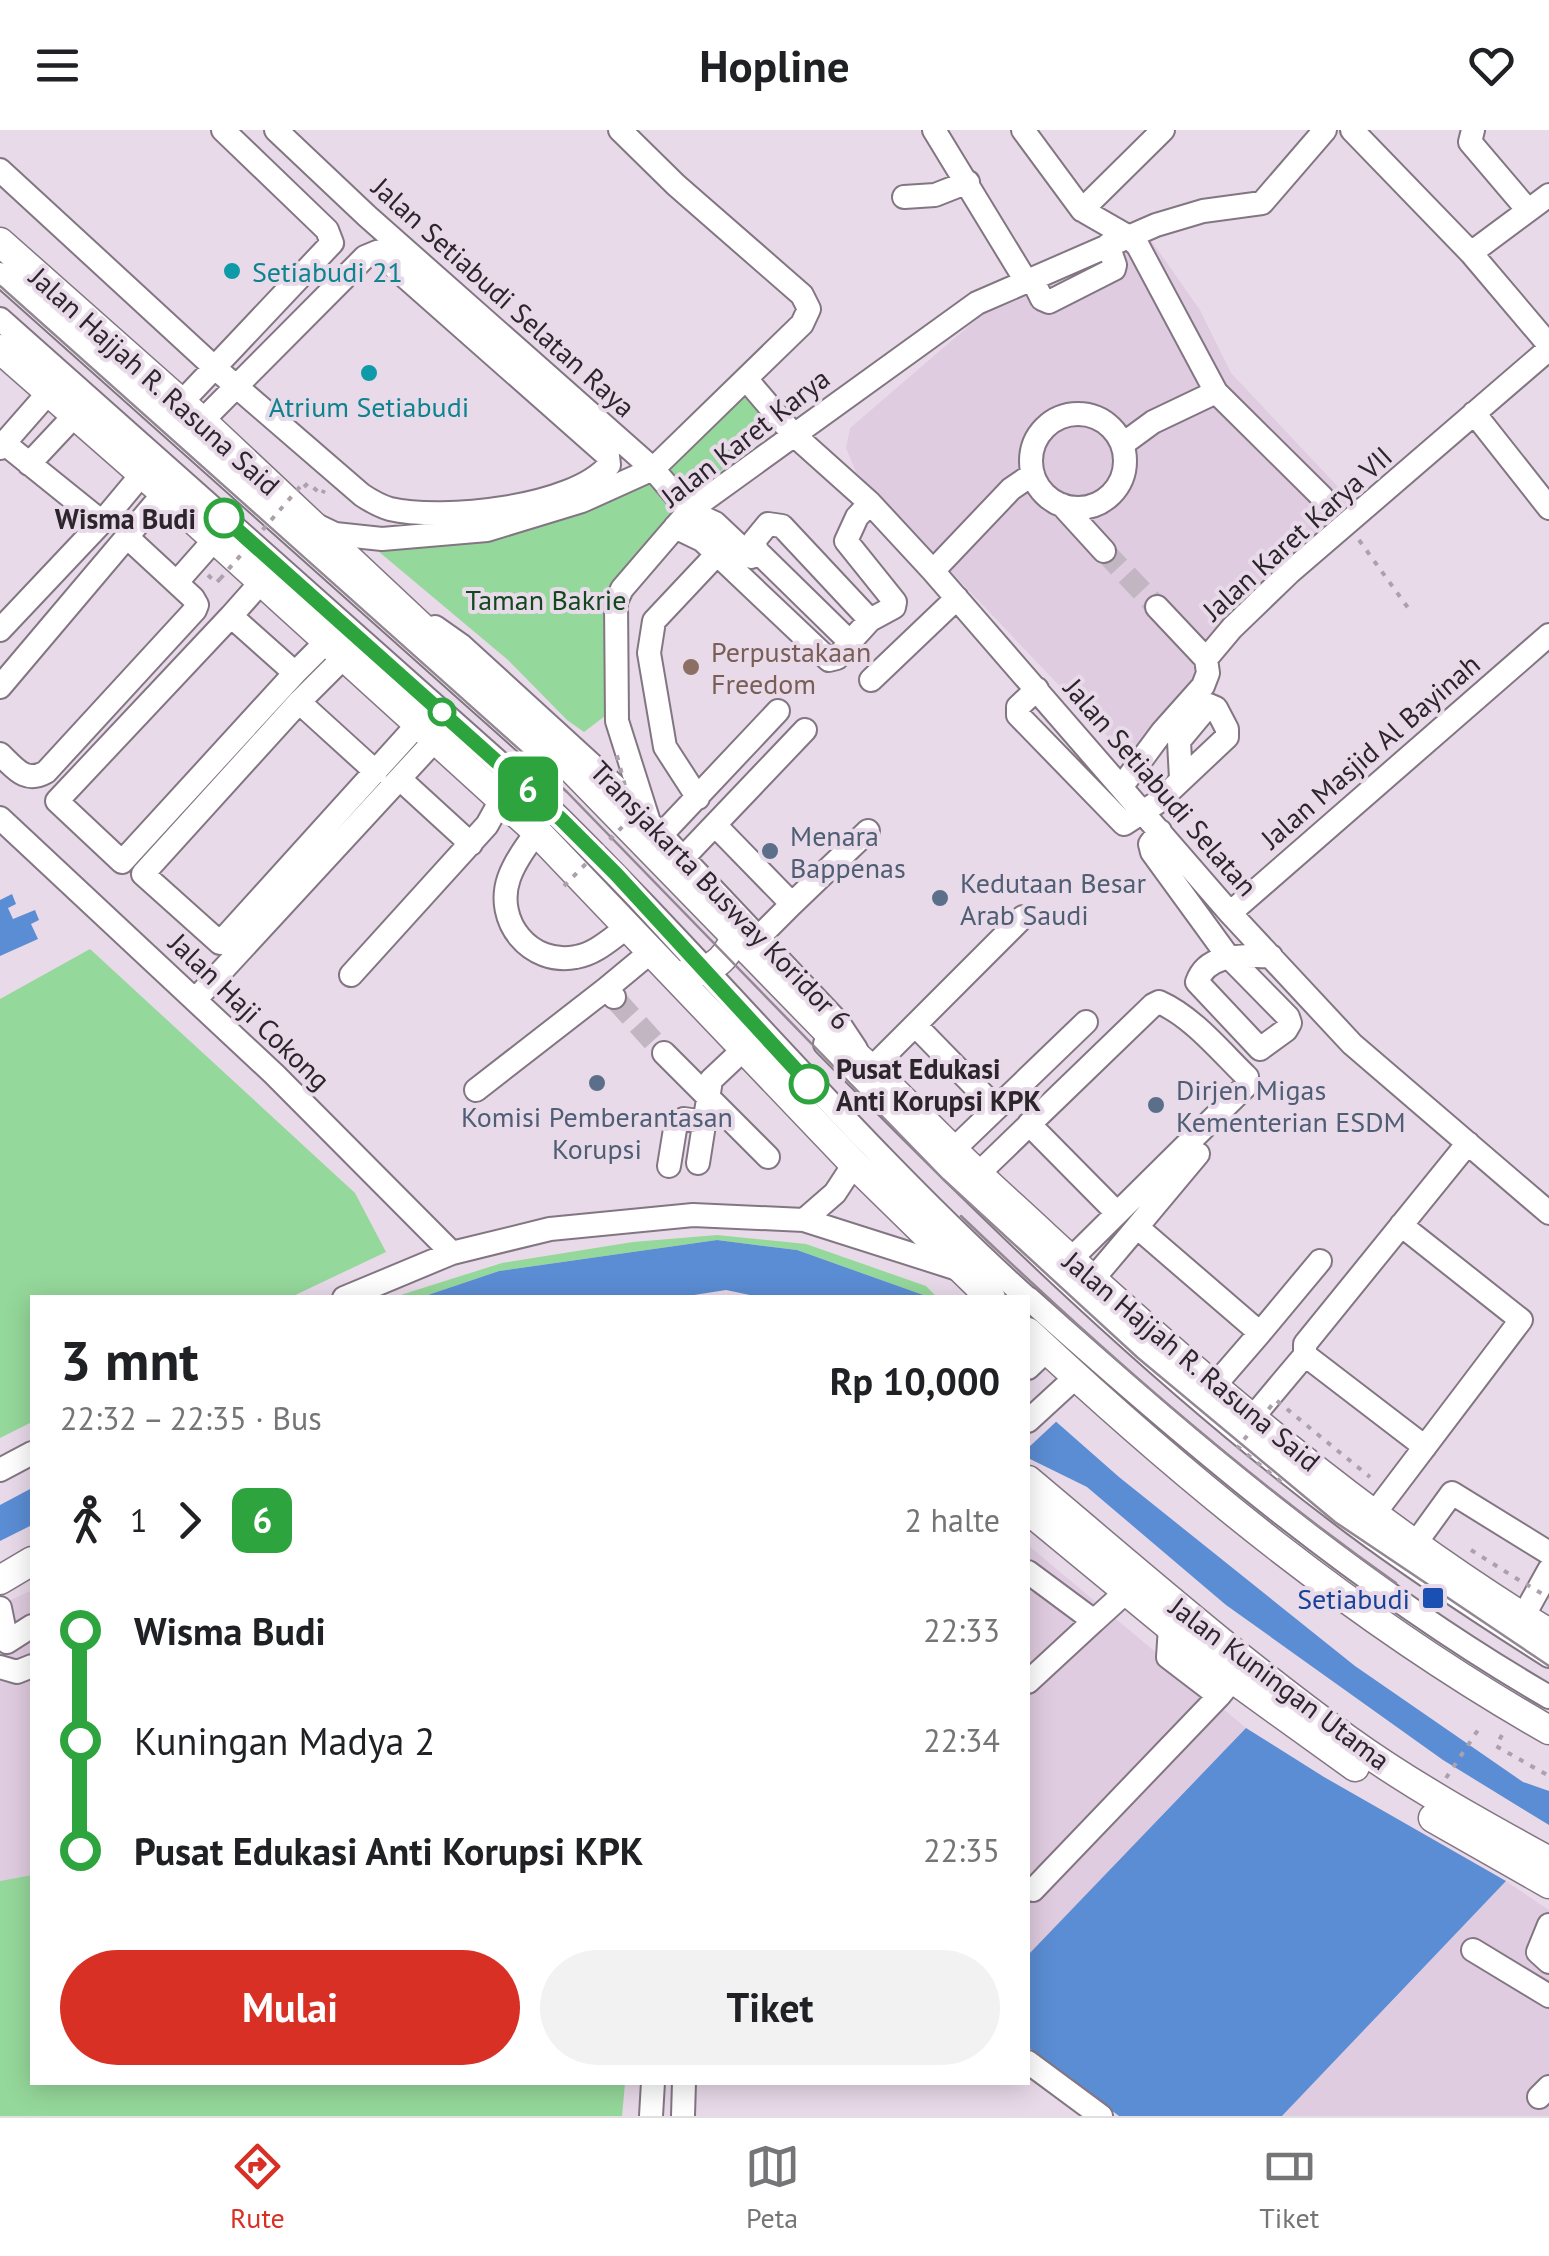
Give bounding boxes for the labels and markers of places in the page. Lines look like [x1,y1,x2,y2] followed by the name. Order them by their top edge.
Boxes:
[252,253,403,290] place label: Setiabudi 21
[221,260,243,282] marker: Setiabudi 21
[358,362,380,384] marker: Atrium Setiabudi
[269,388,469,425] place label: Atrium Setiabudi
[205,499,243,537] marker: Wisma Budi
[55,500,196,537] place label: Wisma Budi
[711,633,871,702] place label: Perpustakaan Freedom
[680,656,702,678] marker: Perpustakaan Freedom
[429,699,455,725] unlabelled marker
[790,817,906,886] place label: Menara Bappenas
[759,840,781,862] marker: Menara Bappenas
[960,864,1146,933] place label: Kedutaan Besar Arab Saudi
[929,887,951,909] marker: Kedutaan Besar Arab Saudi
[836,1050,1041,1119] place label: Pusat Edukasi Anti Korupsi KPK
[790,1065,828,1103] marker: Pusat Edukasi Anti Korupsi KPK
[1176,1071,1406,1140] place label: Dirjen Migas Kementerian ESDM
[586,1072,608,1094] marker: Komisi Pemberantasan Korupsi
[1145,1094,1167,1116] marker: Dirjen Migas Kementerian ESDM
[461,1098,733,1167] place label: Komisi Pemberantasan Korupsi
[1297,1580,1410,1617] place label: Setiabudi
[1420,1585,1446,1611] marker: Setiabudi

